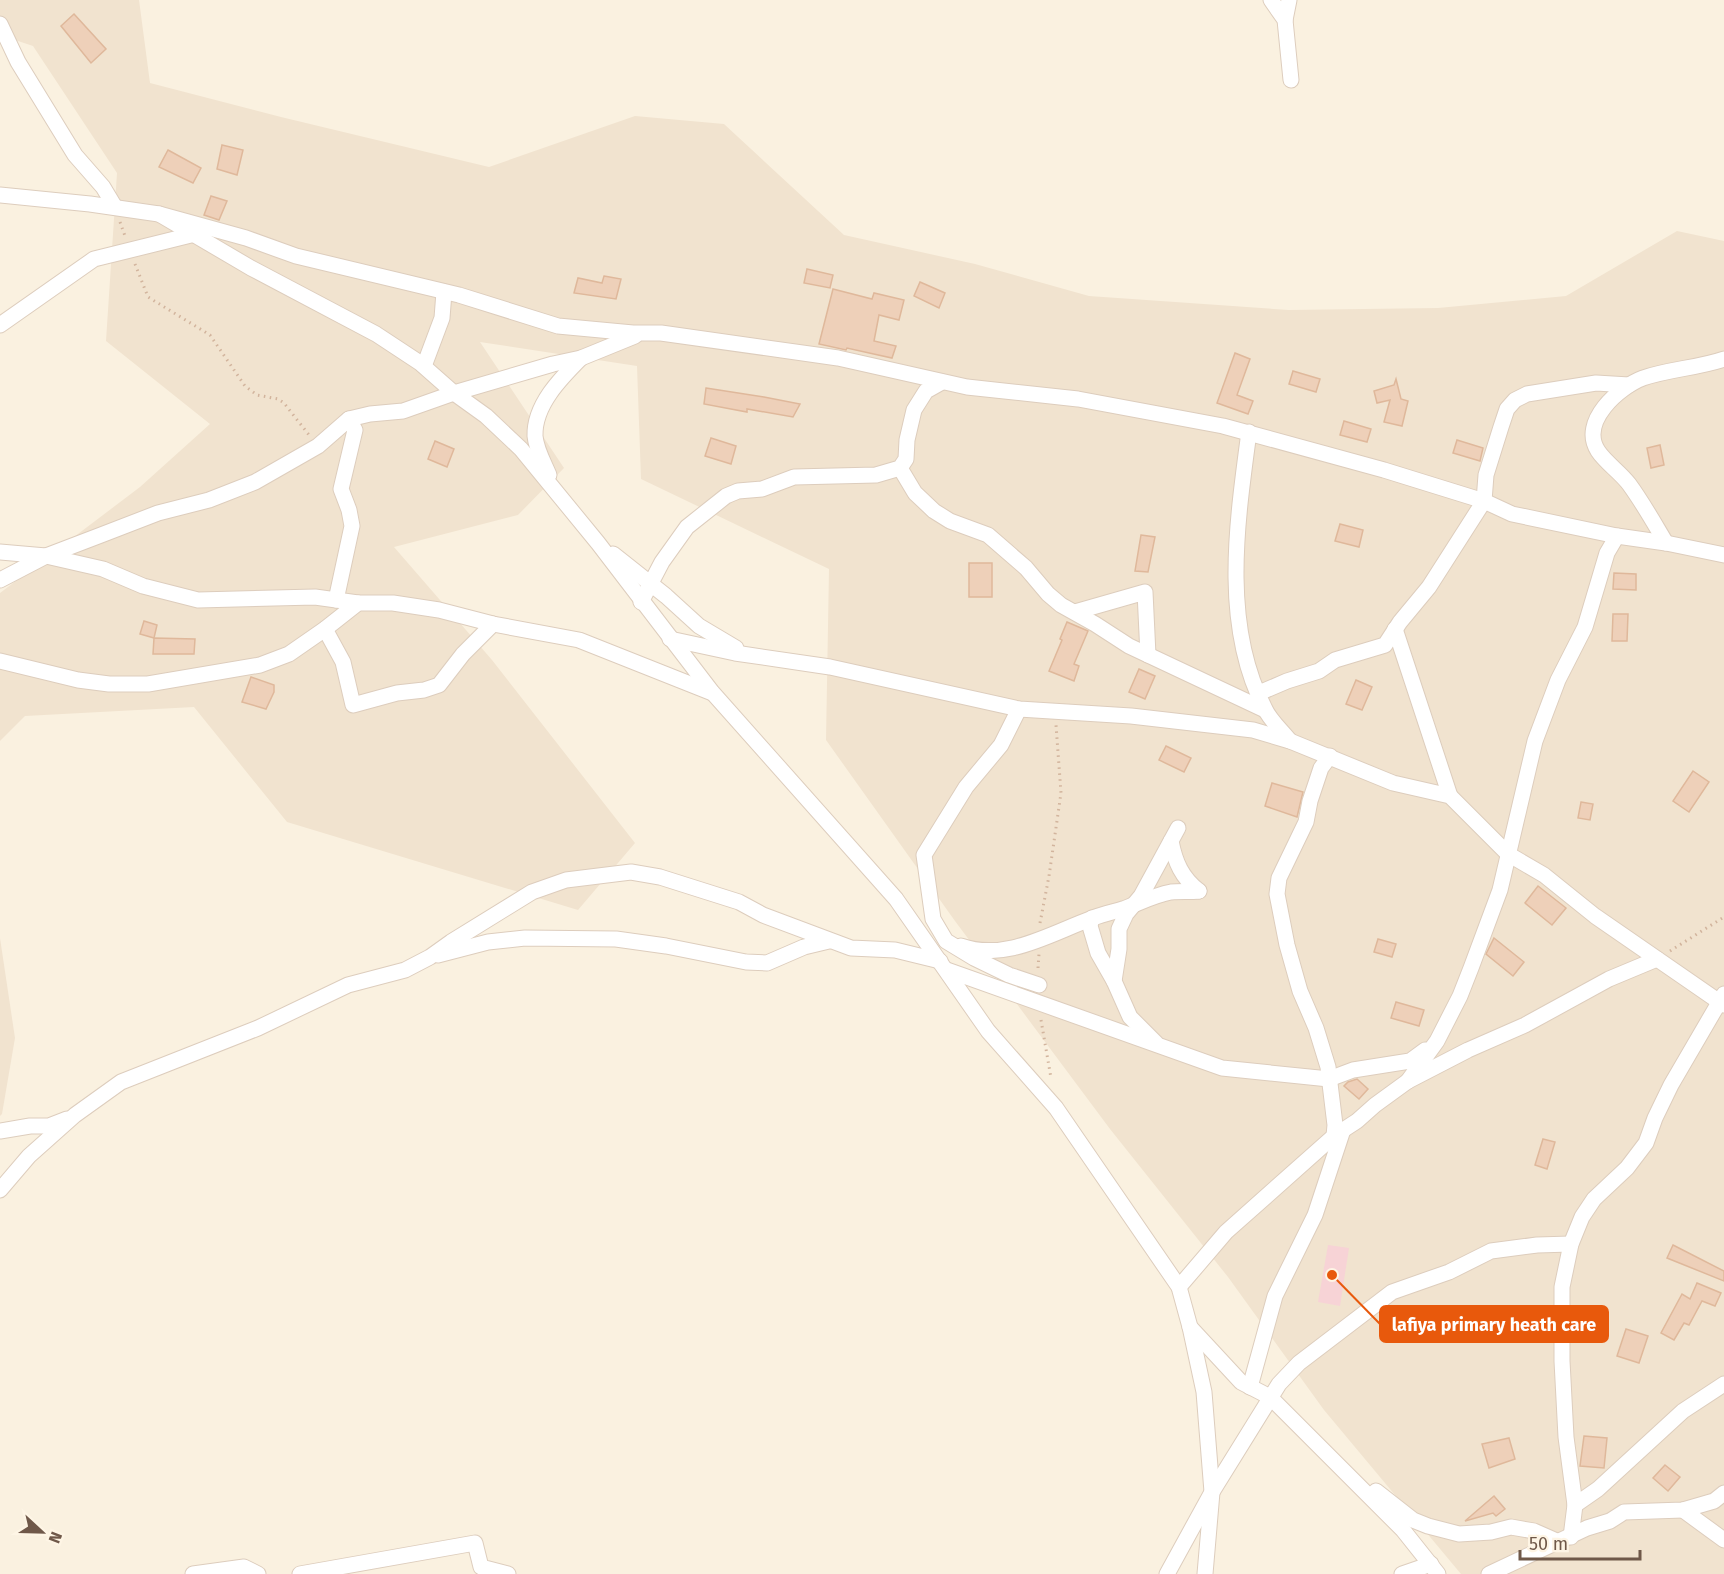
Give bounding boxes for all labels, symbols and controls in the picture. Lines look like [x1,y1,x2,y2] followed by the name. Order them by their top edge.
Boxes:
[1380,1306,1608,1342] callout: lafiya primary heath care
[1392,1314,1596,1336] text: lafiya primary heath care
[12,1502,72,1562] north arrow
[1520,1523,1640,1561] scale bar
[45,1529,66,1546] text: N
[1529,1533,1568,1555] text: 50 m

